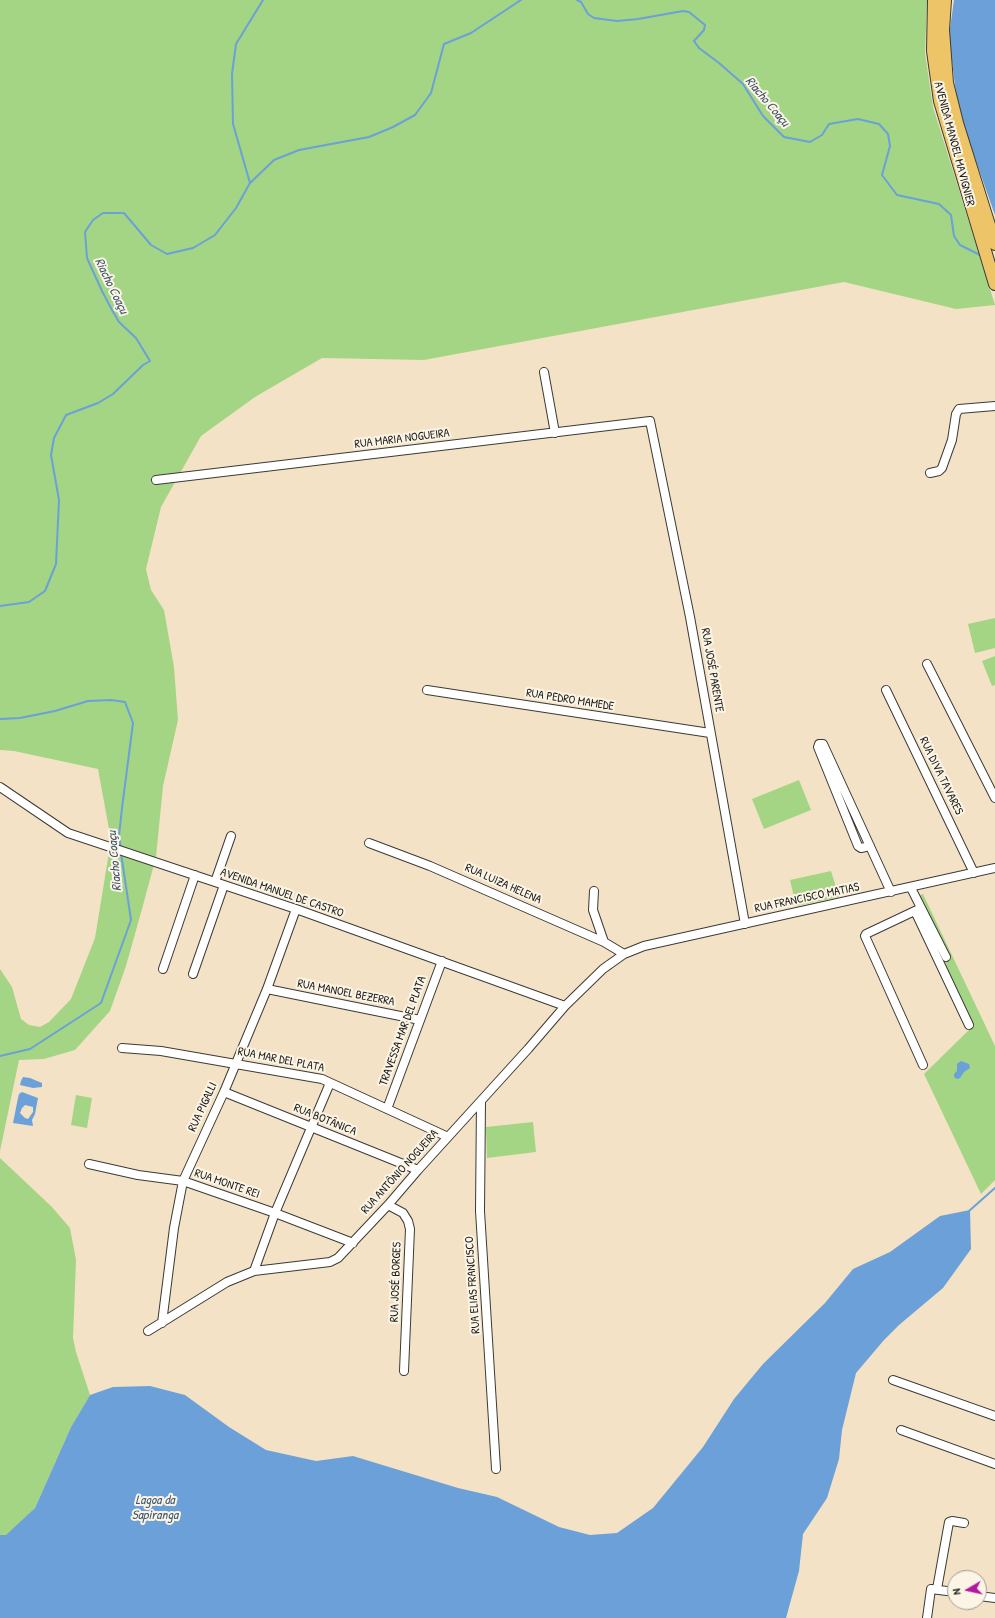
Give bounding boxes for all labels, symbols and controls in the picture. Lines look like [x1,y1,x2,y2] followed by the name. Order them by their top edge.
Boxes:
[742,74,792,130] water label: Riacho Coaçu
[930,80,978,208] street label: AVENIDA MANOEL MAVIGNIER
[91,255,131,317] water label: Riacho Coaçu
[354,426,450,452] street label: RUA MARIA NOGUEIRA
[698,627,726,713] street label: RUA JOSÉ PARENTE
[525,686,615,714] street label: RUA PEDRO MAMEDE
[916,735,966,817] street label: RUA DIVA TAVARES
[105,830,125,892] water label: Riacho Coaçu
[463,861,543,907] street label: RUA LUIZA HELENA
[218,865,346,921] street label: AVENIDA MANUEL DE CASTRO
[753,880,861,916] street label: RUA FRANCISCO MATIAS
[376,974,430,1088] street label: TRAVESSA MAR DEL PLATA
[296,977,396,1009] street label: RUA MANOEL BEZERRA
[237,1045,325,1075] street label: RUA MAR DEL PLATA
[185,1080,221,1134] street label: RUA PIGALLI
[291,1101,359,1139] street label: RUA BOTÂNICA
[358,1127,442,1217] street label: RUA ANTÔNIO NOGUEIRA
[192,1166,262,1202] street label: RUA MONTE REI
[462,1236,484,1334] street label: RUA ELIAS FRANCISCO
[387,1242,405,1322] street label: RUA JOSÉ BORGES
[132,1493,178,1524] water label: Lagoa da Sapiranga
[947,1570,987,1610] north arrow
[949,1588,964,1596] text: N

